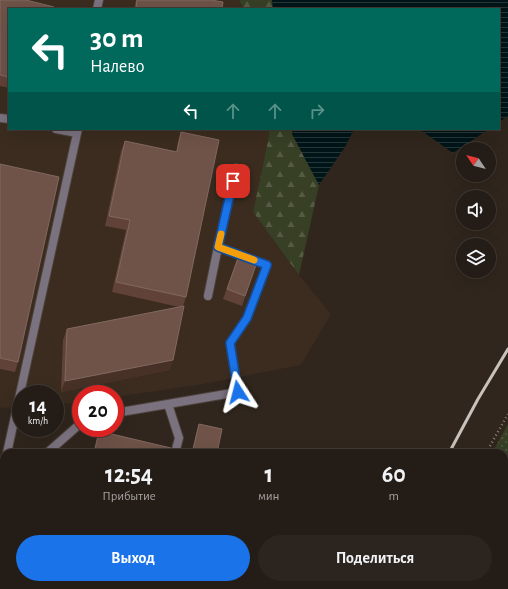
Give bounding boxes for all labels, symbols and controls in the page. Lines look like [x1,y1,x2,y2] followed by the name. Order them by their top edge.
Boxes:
[24,24,76,76] icon: left
[90,25,143,53] text: 30 m
[90,58,144,76] text: Налево
[180,100,202,122] icon: left
[222,100,244,122] icon: ahead
[264,100,286,122] icon: ahead
[306,100,328,122] icon: right
[456,142,496,182] north arrow
[456,142,496,278] map controls
[216,164,250,198] pin
[222,170,244,192] icon: arrive
[456,190,496,230] button: sound
[456,238,496,278] button: layers
[217,371,259,413] position arrow
[72,385,124,437] speed limit sign: 20
[29,396,47,416] text: 14
[28,416,48,426] text: km/h
[105,463,153,487] text: 12:54
[264,463,273,487] text: 1
[382,463,406,487] text: 60
[102,490,156,503] text: Прибытие
[258,490,280,503] text: мин
[389,490,399,503] text: m
[16,535,250,581] button: Выход
[258,535,492,581] button: Поделиться

